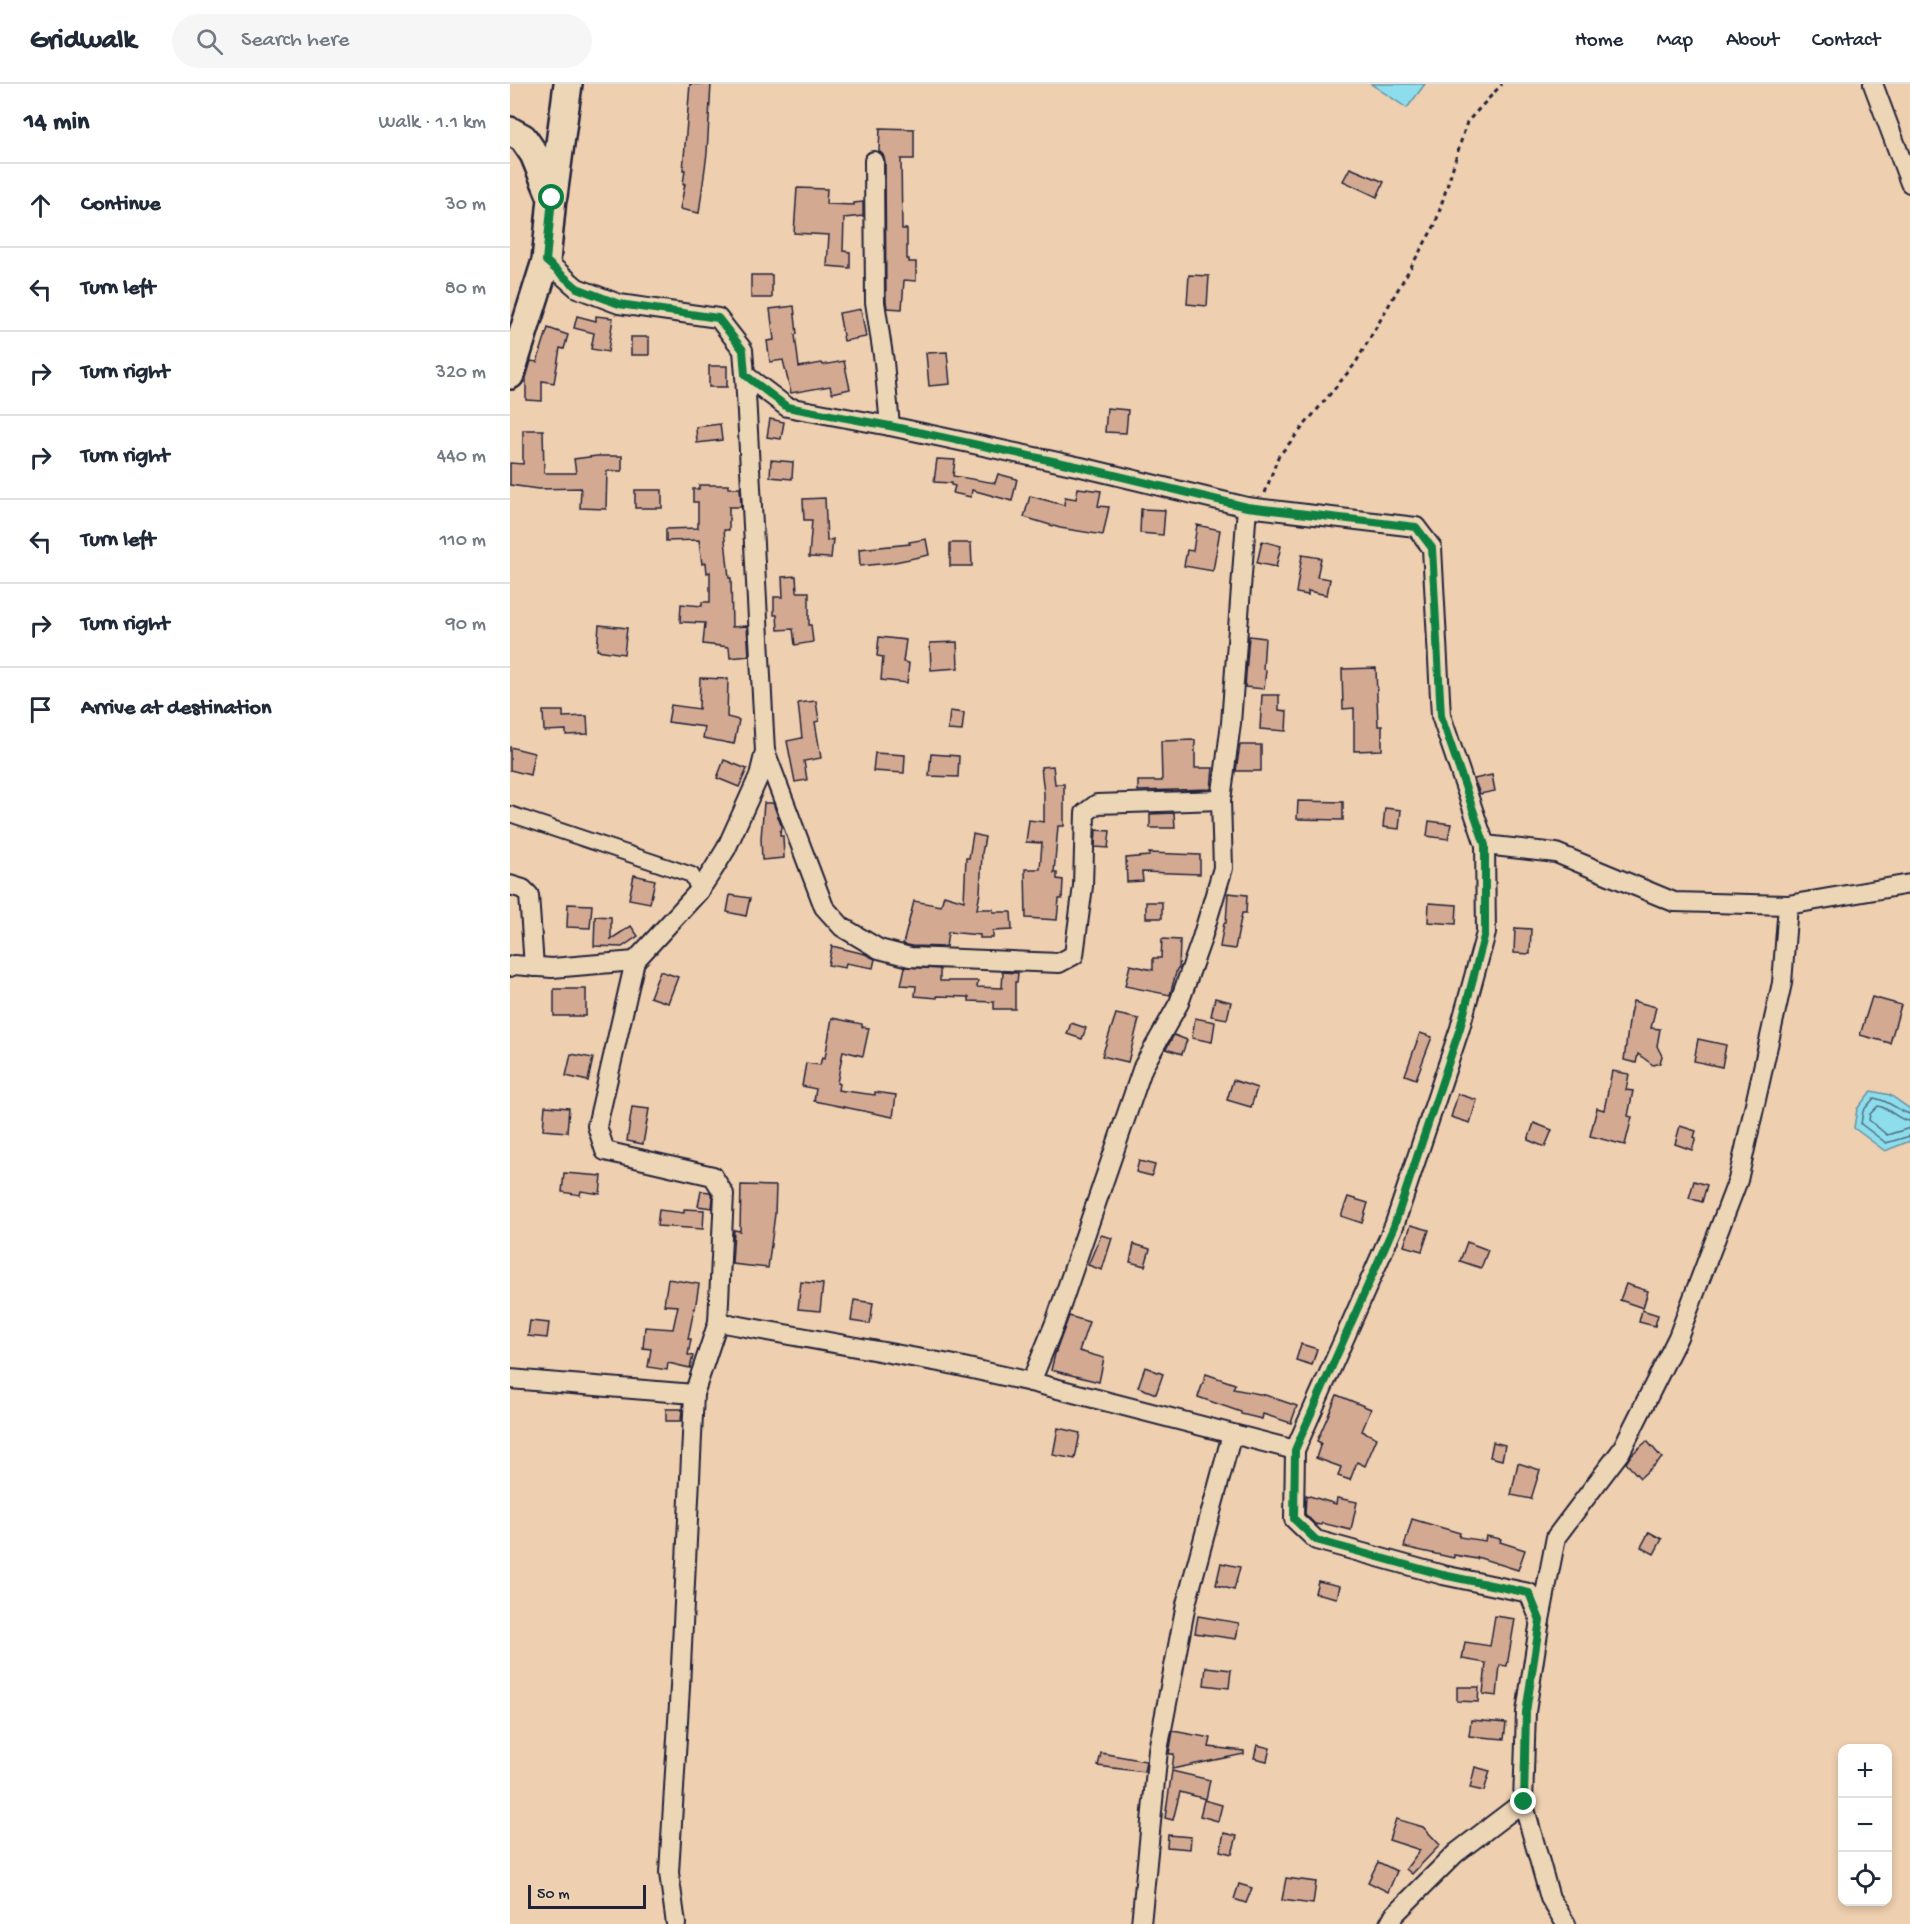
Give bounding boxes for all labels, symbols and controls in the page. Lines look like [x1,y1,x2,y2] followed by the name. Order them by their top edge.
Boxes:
[172,14,592,68] search box
[30,25,136,58] text: Gridwalk
[193,25,226,58] icon: search
[241,28,349,54] text: Search here
[1575,29,1623,54] text: Home
[1656,29,1693,54] text: Map
[1726,29,1779,54] text: About
[1812,29,1880,54] text: Contact
[24,108,89,139] text: 14 min
[379,112,486,135] text: Walk · 1.1 km
[538,184,564,210] route start
[24,189,57,222] icon: ahead
[81,192,161,218] text: Continue
[445,194,486,217] text: 30 m
[24,273,57,306] icon: left
[81,276,155,302] text: Turn left
[445,278,486,301] text: 80 m
[24,357,57,390] icon: right
[81,360,169,386] text: Turn right
[436,362,486,385] text: 320 m
[24,441,57,474] icon: right
[81,444,169,470] text: Turn right
[437,446,486,469] text: 440 m
[24,525,57,558] icon: left
[81,528,155,554] text: Turn left
[440,530,486,553] text: 110 m
[24,609,57,642] icon: right
[81,612,169,638] text: Turn right
[446,614,486,637] text: 90 m
[24,693,57,726] icon: arrive
[81,696,271,722] text: Arrive at destination
[1838,1744,1892,1906] map controls
[1838,1744,1892,1798] button: +
[1510,1788,1536,1814] route end
[1838,1798,1892,1852] button: −
[1838,1852,1892,1906] button: locate
[528,1882,646,1910] scale bar
[537,1886,570,1905] text: 50 m

